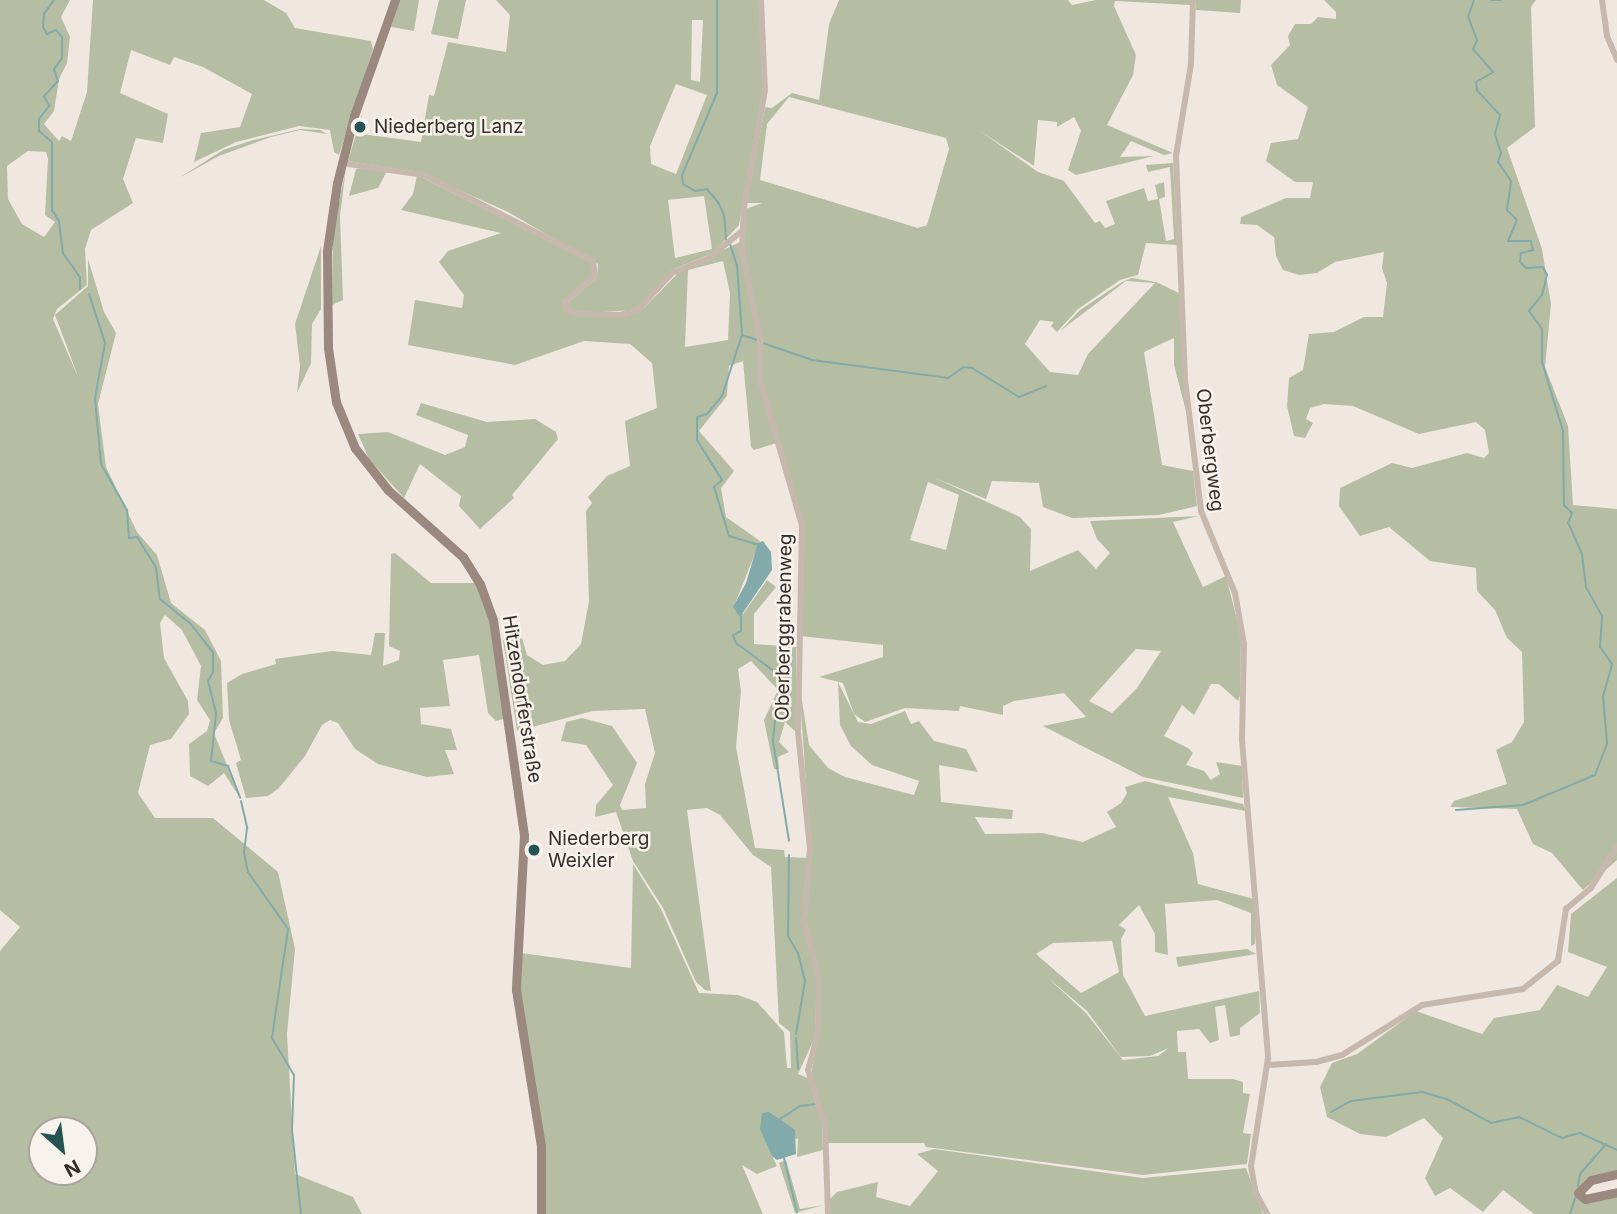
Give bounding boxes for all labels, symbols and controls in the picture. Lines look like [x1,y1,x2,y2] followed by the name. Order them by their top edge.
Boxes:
[374,116,524,138] place label: Niederberg Lanz
[352,119,368,135] marker: Niederberg Lanz
[1191,387,1229,513] street label: Oberbergweg
[771,533,797,721] street label: Oberberggrabenweg
[497,614,547,784] street label: Hitzendorferstraße
[548,828,649,872] place label: Niederberg Weixler
[526,842,542,858] marker: Niederberg Weixler
[28,1116,98,1186] north arrow
[60,1155,84,1182] text: N

